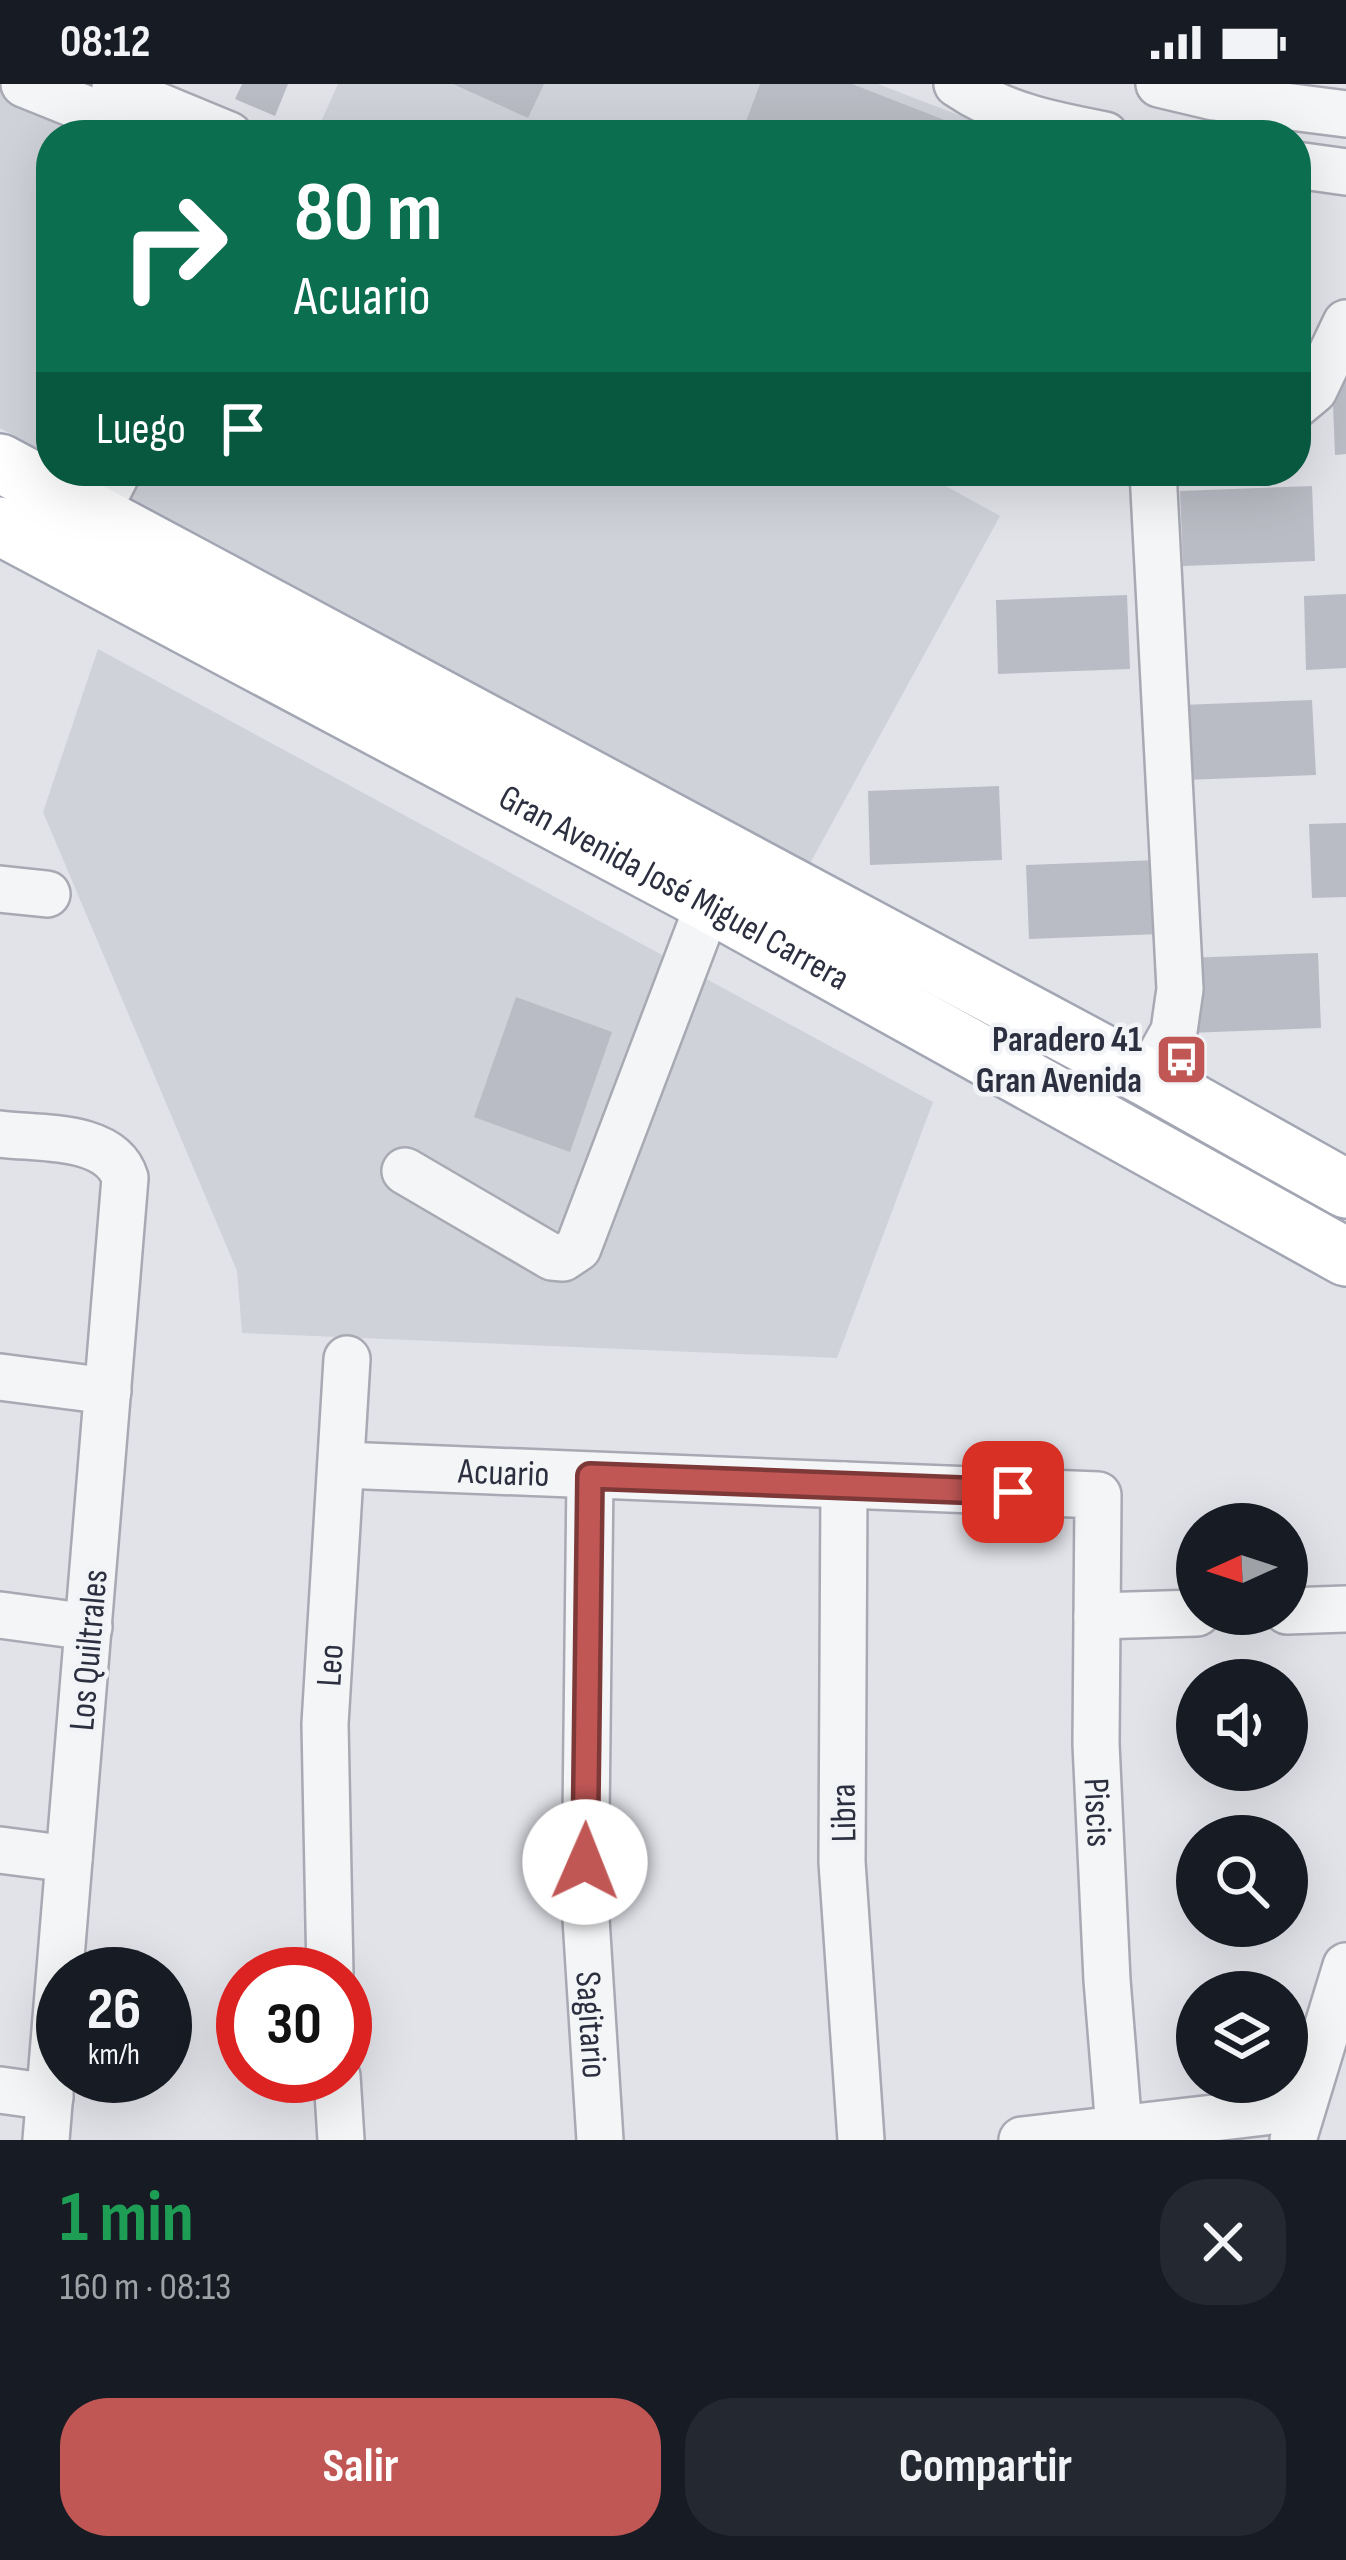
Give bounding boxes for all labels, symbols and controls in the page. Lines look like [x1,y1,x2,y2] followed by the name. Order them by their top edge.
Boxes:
[60,15,151,70] text: 08:12
[294,163,442,264] text: 80 m
[96,168,252,324] icon: right
[294,265,431,330] text: Acuario
[210,396,276,462] icon: arrive
[96,402,186,457] text: Luego
[491,776,856,1001] street label: Gran Avenida José Miguel Carrera
[976,1019,1142,1103] place label: Paradero 41 Gran Avenida
[1153,1031,1209,1087] bus stop icon: Paradero 41 Gran Avenida
[962,1441,1064,1543] pin
[456,1451,550,1497] street label: Acuario
[980,1459,1046,1525] icon: arrive
[1176,1503,1308,1635] north arrow
[1176,1503,1308,2103] map controls
[61,1568,118,1732] street label: Los Quiltrales
[308,1643,354,1688] street label: Leo
[1176,1659,1308,1791] button: sound
[1074,1777,1120,1848] street label: Piscis
[822,1783,867,1843] street label: Libra
[522,1799,648,1925] position arrow
[1176,1815,1308,1947] button: search
[216,1947,372,2103] speed limit sign: 30
[565,1970,615,2080] street label: Sagitario
[1176,1971,1308,2103] button: layers
[87,1974,141,2046] text: 26
[88,2037,140,2073] text: km/h
[60,2175,194,2262] text: 1 min
[1160,2179,1286,2305] button: close
[60,2264,231,2311] text: 160 m · 08:13
[60,2398,661,2536] button: Salir
[685,2398,1286,2536] button: Compartir

